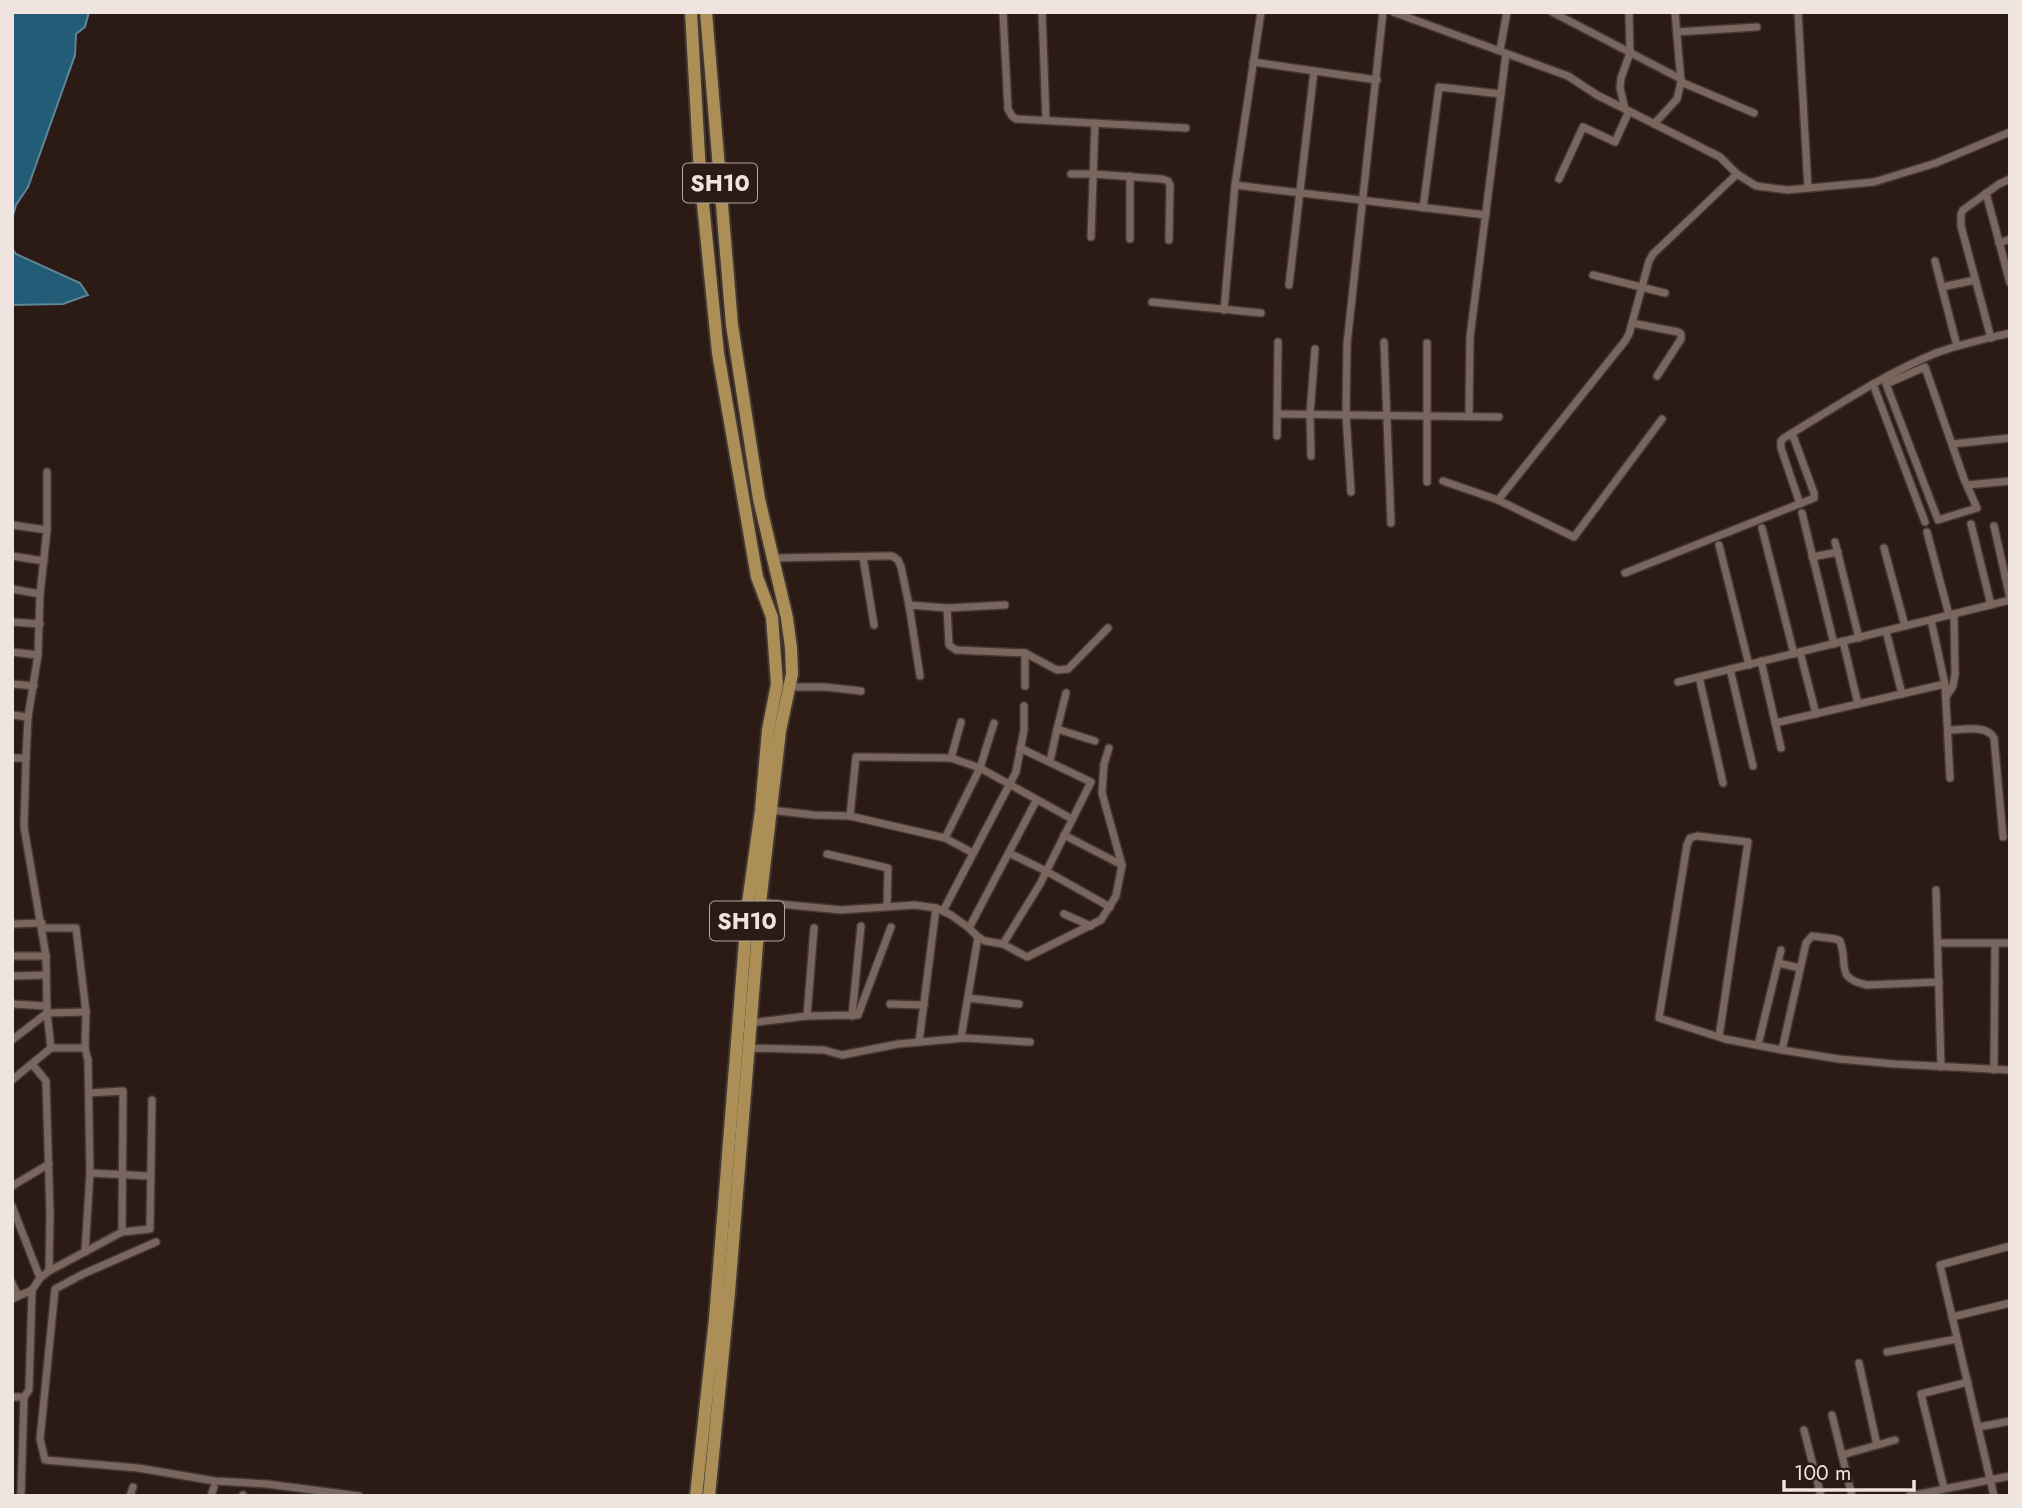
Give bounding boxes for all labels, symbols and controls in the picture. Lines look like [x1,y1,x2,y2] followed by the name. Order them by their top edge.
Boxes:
[683,164,757,202] road number: SH10
[710,902,784,940] road number: SH10
[1784,1448,1913,1492] scale bar
[1794,1458,1851,1488] text: 100 m

